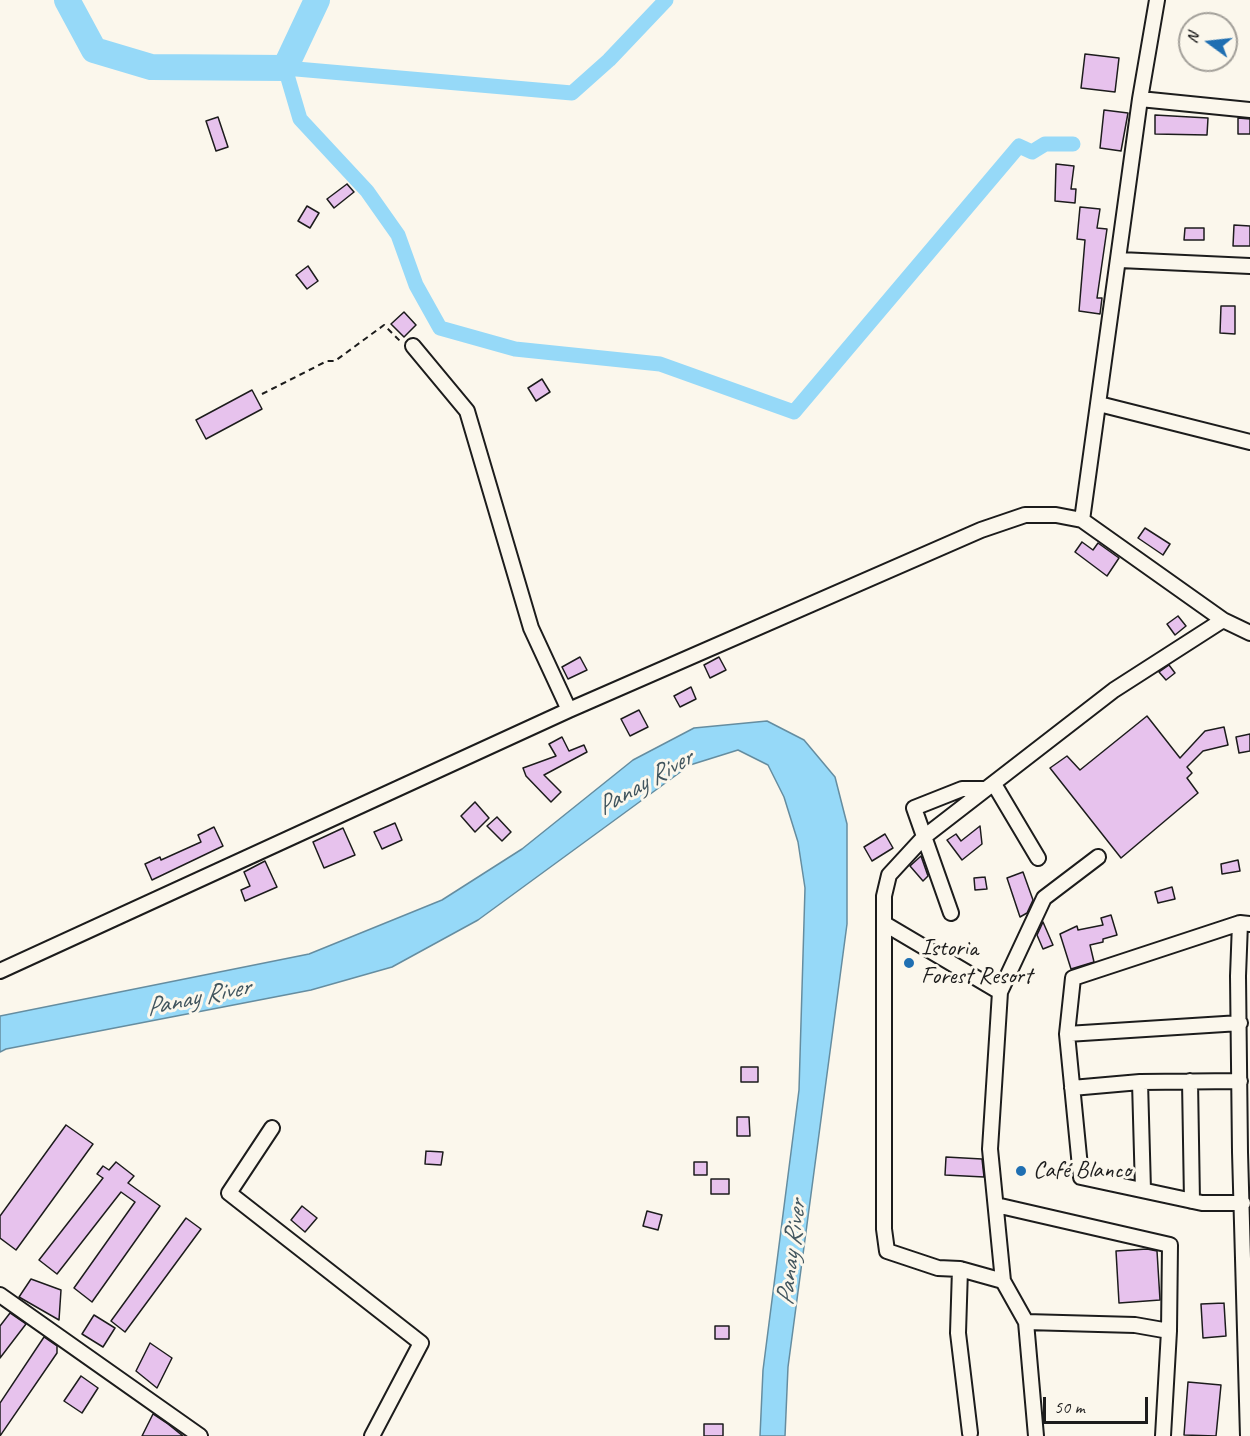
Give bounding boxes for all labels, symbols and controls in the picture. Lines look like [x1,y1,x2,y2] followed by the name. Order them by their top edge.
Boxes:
[1178,12,1238,72] north arrow
[1182,30,1203,45] text: N
[592,743,698,823] water label: Panay River
[921,935,1032,991] place label: Istoria Forest Resort
[902,956,916,970] marker: Istoria Forest Resort
[143,972,253,1024] water label: Panay River
[1033,1157,1131,1185] place label: Café Blanco
[1014,1164,1028,1178] marker: Café Blanco
[770,1199,814,1307] water label: Panay River
[1046,1385,1151,1423] scale bar
[1054,1396,1085,1418] text: 50 m

